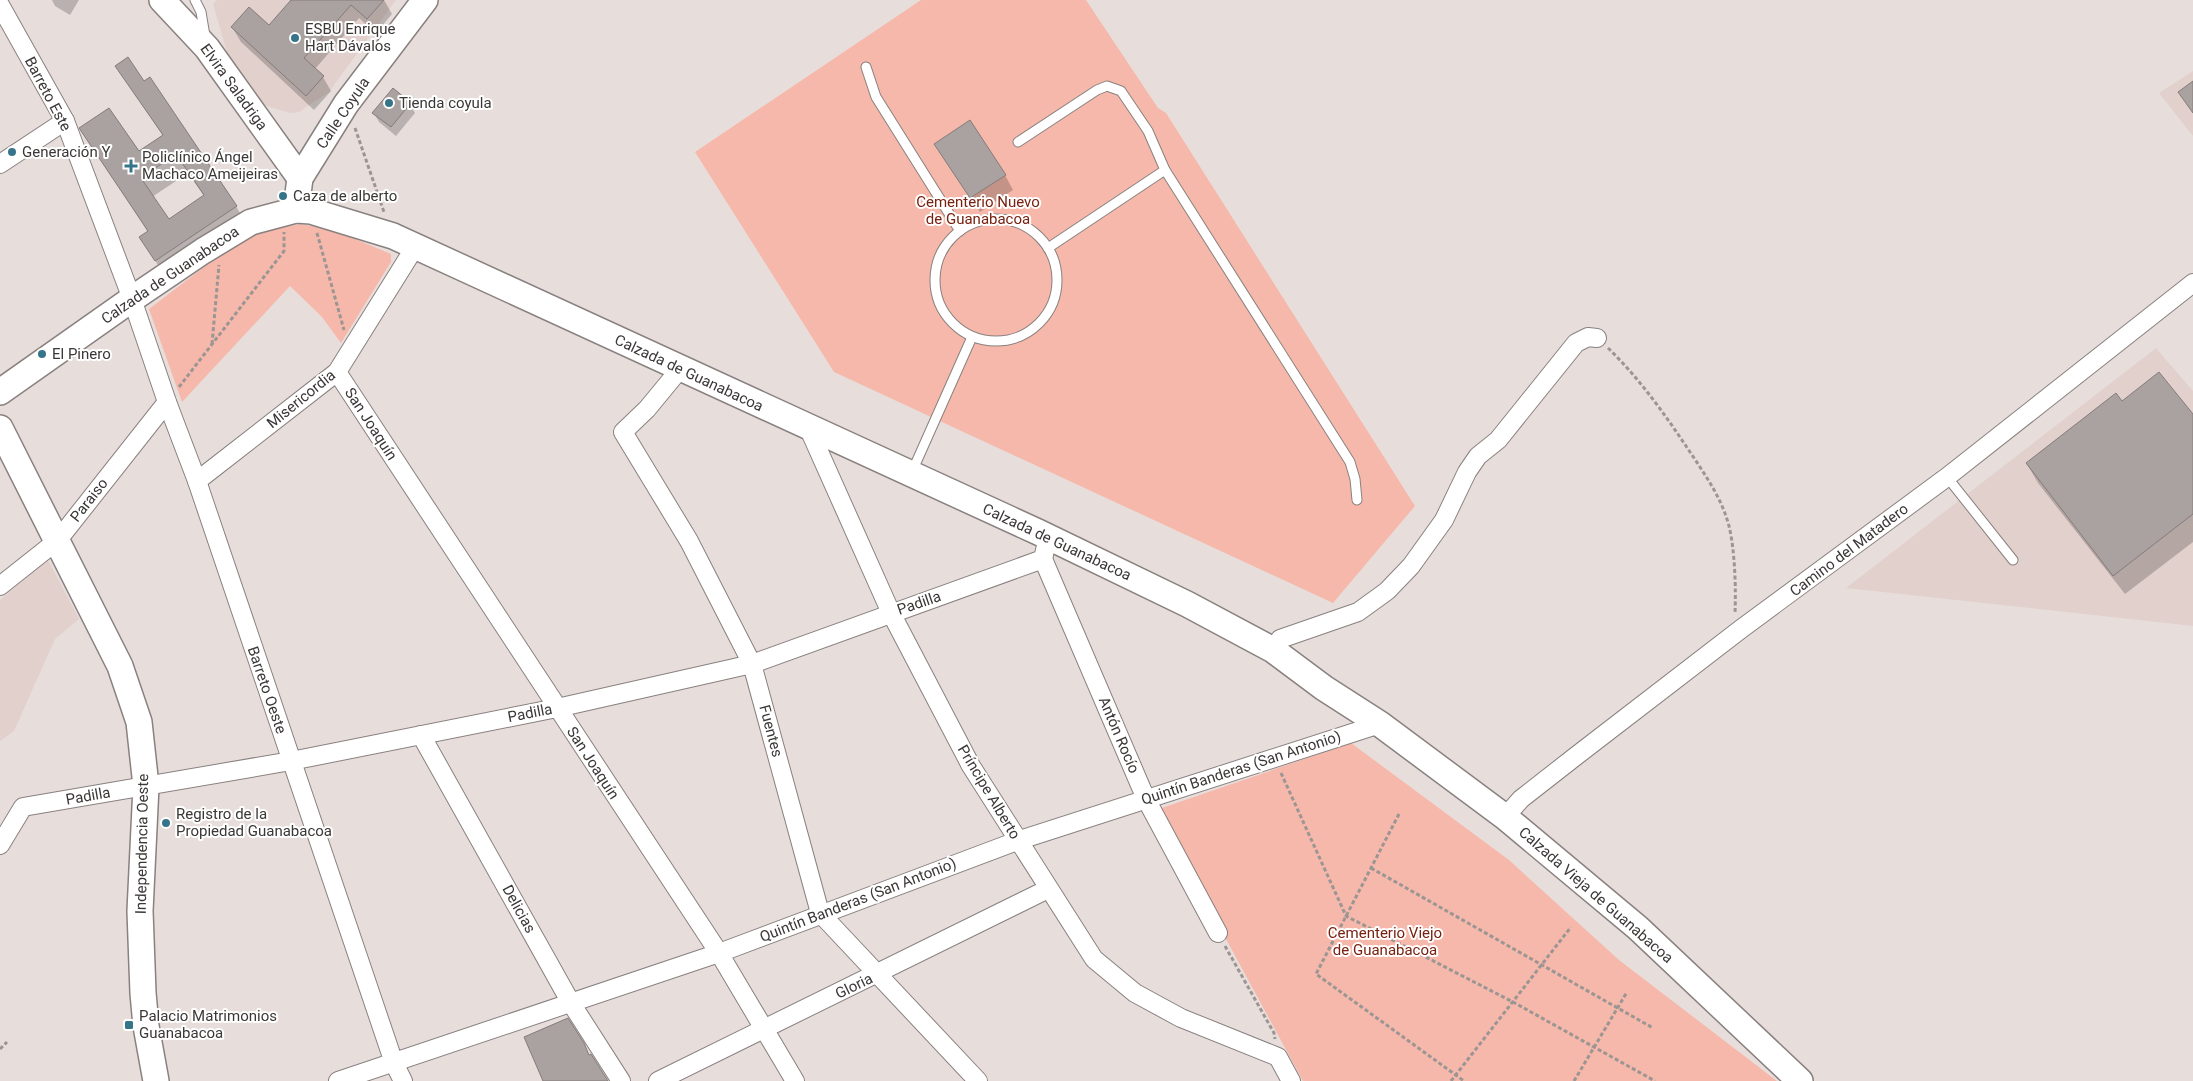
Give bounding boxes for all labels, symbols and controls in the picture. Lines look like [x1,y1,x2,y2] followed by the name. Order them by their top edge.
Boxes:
[305,20,396,55] place label: ESBU Enrique Hart Dávalos
[289,32,301,44] marker: ESBU Enrique Hart Dávalos
[197,40,271,134] street label: Elvira Saladriga
[21,54,75,134] street label: Barreto Este
[313,74,373,152] street label: Calle Coyula
[399,94,492,112] place label: Tienda coyula
[383,97,395,109] marker: Tienda coyula
[22,143,110,161] place label: Generación Y
[6,146,18,158] marker: Generación Y
[142,148,278,183] place label: Policlínico Ángel Machaco Ameijeiras
[124,159,138,173] marker: Policlínico Ángel Machaco Ameijeiras
[293,187,397,205] place label: Caza de alberto
[277,190,289,202] marker: Caza de alberto
[916,193,1040,228] park label: Cementerio Nuevo de Guanabacoa
[98,222,242,328] street label: Calzada de Guanabacoa
[612,331,766,415] street label: Calzada de Guanabacoa
[52,345,111,363] place label: El Pinero
[36,348,48,360] marker: El Pinero
[263,366,339,432] street label: Misericordia
[341,384,401,464] street label: San Joaquín
[66,475,112,525] street label: Paraiso
[980,500,1134,584] street label: Calzada de Guanabacoa
[1786,500,1912,600] street label: Camino del Matadero
[895,587,943,619] street label: Padilla
[244,644,290,736] street label: Barreto Oeste
[1095,694,1143,776] street label: Antón Rocío
[506,700,554,726] street label: Padilla
[755,703,787,759] street label: Fuentes
[563,723,623,803] street label: San Joaquín
[1139,727,1343,809] street label: Quintín Banderas (San Antonio)
[954,742,1024,842] street label: Príncipe Alberto
[132,774,152,914] street label: Independencia Oeste
[64,783,112,809] street label: Padilla
[176,805,332,840] place label: Registro de la Propiedad Guanabacoa
[160,817,172,829] marker: Registro de la Propiedad Guanabacoa
[1515,823,1677,967] street label: Calzada Vieja de Guanabacoa
[757,854,959,946] street label: Quintín Banderas (San Antonio)
[498,882,540,936] street label: Delicias
[1328,924,1442,959] park label: Cementerio Viejo de Guanabacoa
[832,969,876,1003] street label: Gloria
[139,1007,277,1042] place label: Palacio Matrimonios Guanabacoa
[123,1019,135,1031] marker: Palacio Matrimonios Guanabacoa

